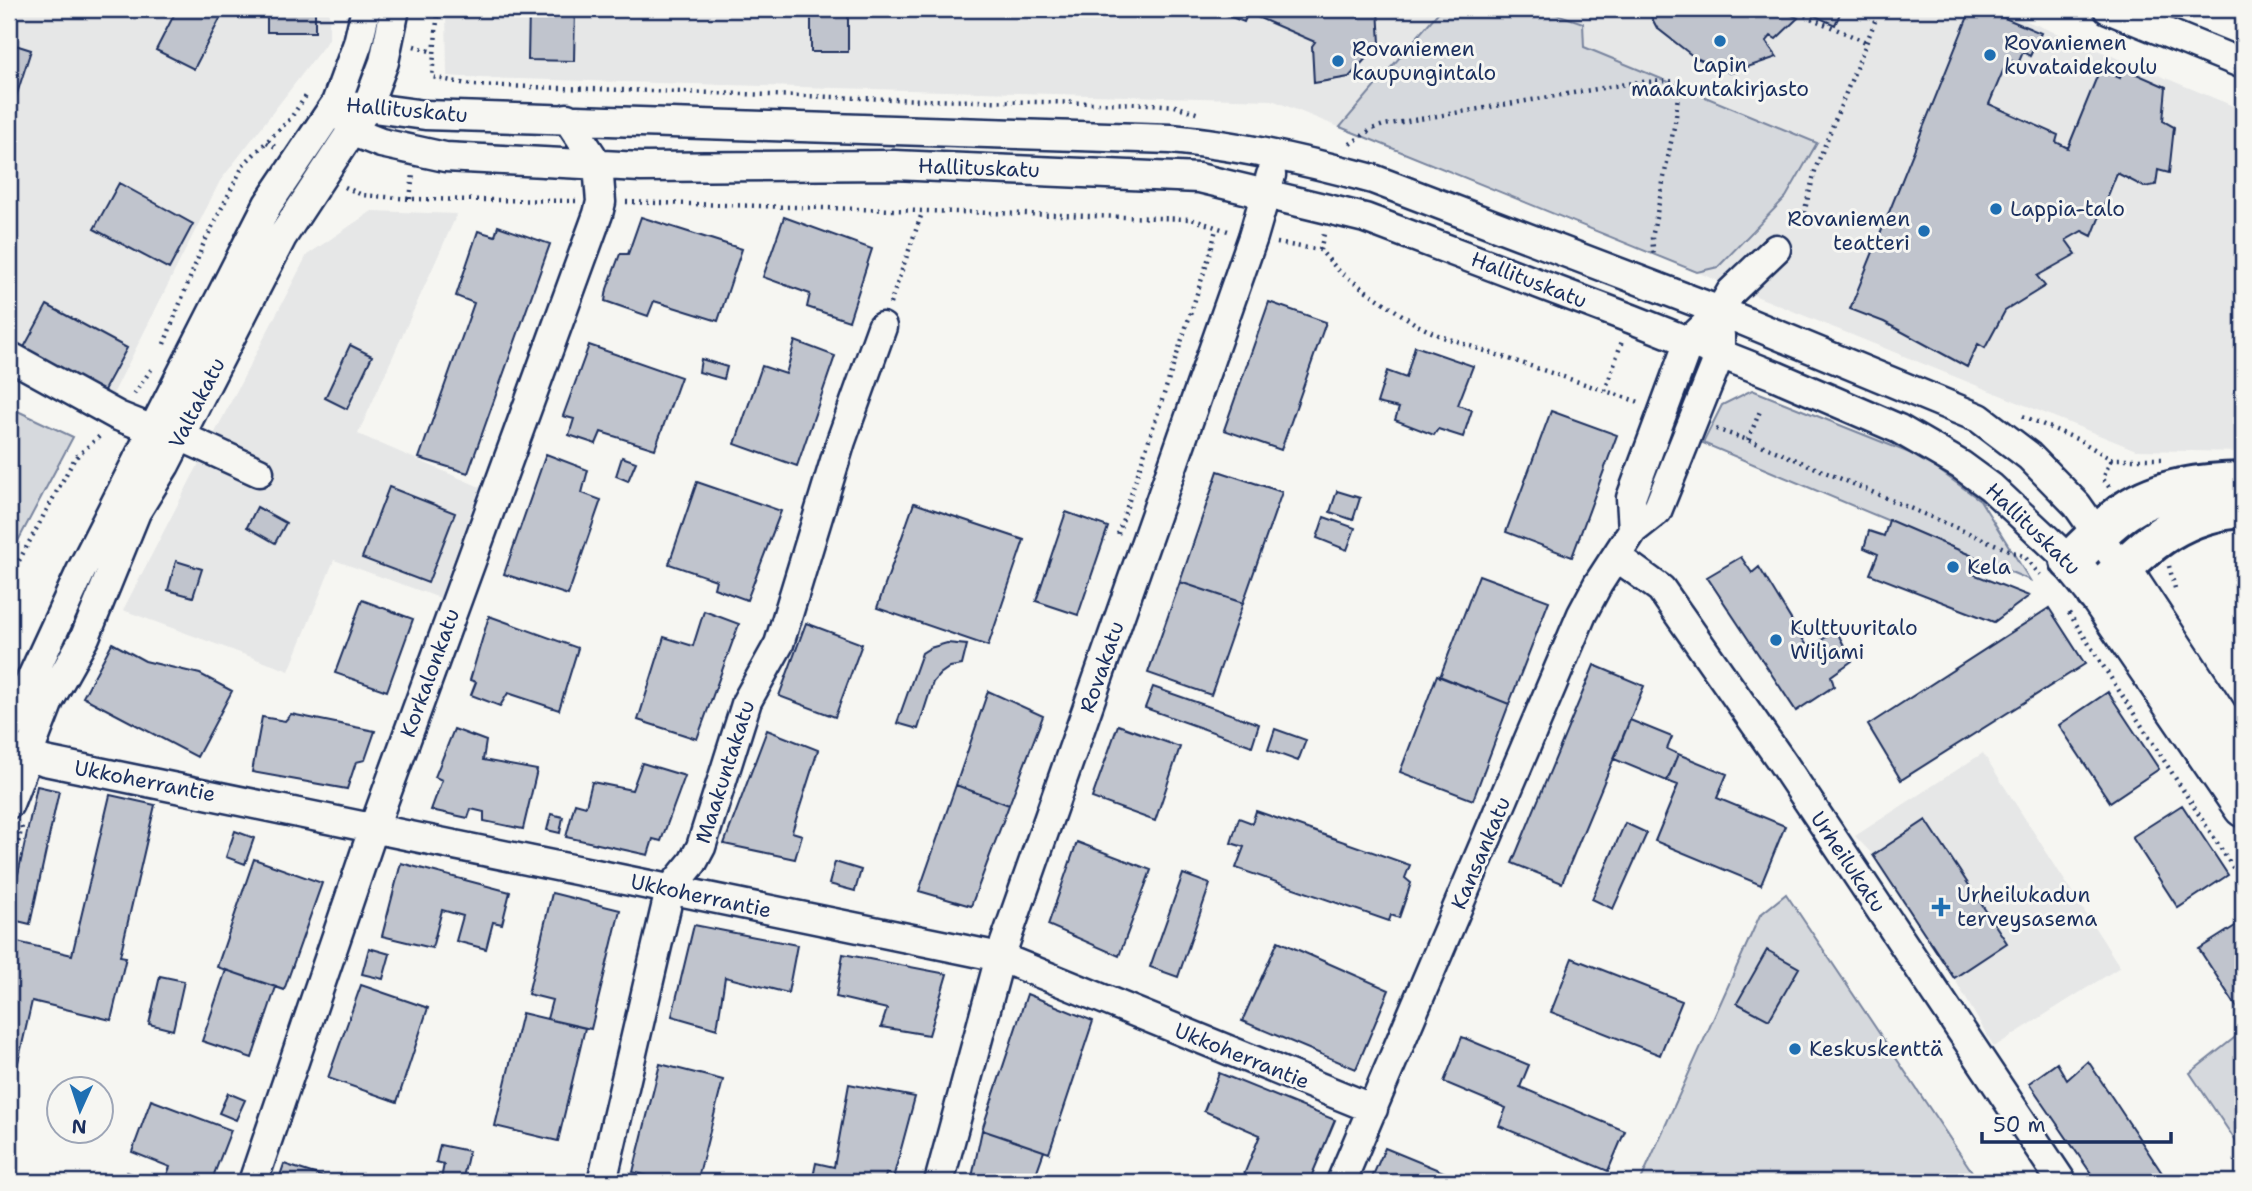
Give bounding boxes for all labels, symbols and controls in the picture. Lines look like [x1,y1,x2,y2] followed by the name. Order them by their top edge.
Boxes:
[2004,29,2157,81] place label: Rovaniemen kuvataidekoulu
[1712,33,1728,49] marker: Lapin maakuntakirjasto
[1352,35,1496,87] place label: Rovaniemen kaupungintalo
[1982,47,1998,63] marker: Rovaniemen kuvataidekoulu
[1631,51,1809,103] place label: Lapin maakuntakirjasto
[1330,53,1346,69] marker: Rovaniemen kaupungintalo
[345,91,469,129] street label: Hallituskatu
[918,152,1040,184] street label: Hallituskatu
[2010,195,2125,223] place label: Lappia-talo
[1988,201,2004,217] marker: Lappia-talo
[1787,205,1910,257] place label: Rovaniemen teatteri
[1916,223,1932,239] marker: Rovaniemen teatteri
[1467,245,1591,315] street label: Hallituskatu
[162,353,232,453] street label: Valtakatu
[1979,477,2087,581] street label: Hallituskatu
[1967,553,2011,581] place label: Kela
[1945,559,1961,575] marker: Kela
[394,605,466,741] street label: Korkalonkatu
[1790,614,1918,666] place label: Kulttuuritalo Wiljami
[1073,617,1131,717] street label: Rovakatu
[1768,632,1784,648] marker: Kulttuuritalo Wiljami
[689,697,761,847] street label: Maakuntakatu
[72,754,218,808] street label: Ukkoherrantie
[1445,792,1517,914] street label: Kansankatu
[1804,806,1892,918] street label: Urheilukatu
[628,867,774,925] street label: Ukkoherrantie
[1957,881,2097,933] place label: Urheilukadun terveysasema
[1931,897,1951,917] marker: Urheilukadun terveysasema
[1170,1016,1314,1096] street label: Ukkoherrantie
[1809,1035,1943,1063] place label: Keskuskenttä
[1787,1041,1803,1057] marker: Keskuskenttä
[46,1076,116,1146] north arrow
[1982,1100,2172,1144] scale bar
[1993,1111,2046,1139] text: 50 m
[71,1114,87,1139] text: N

